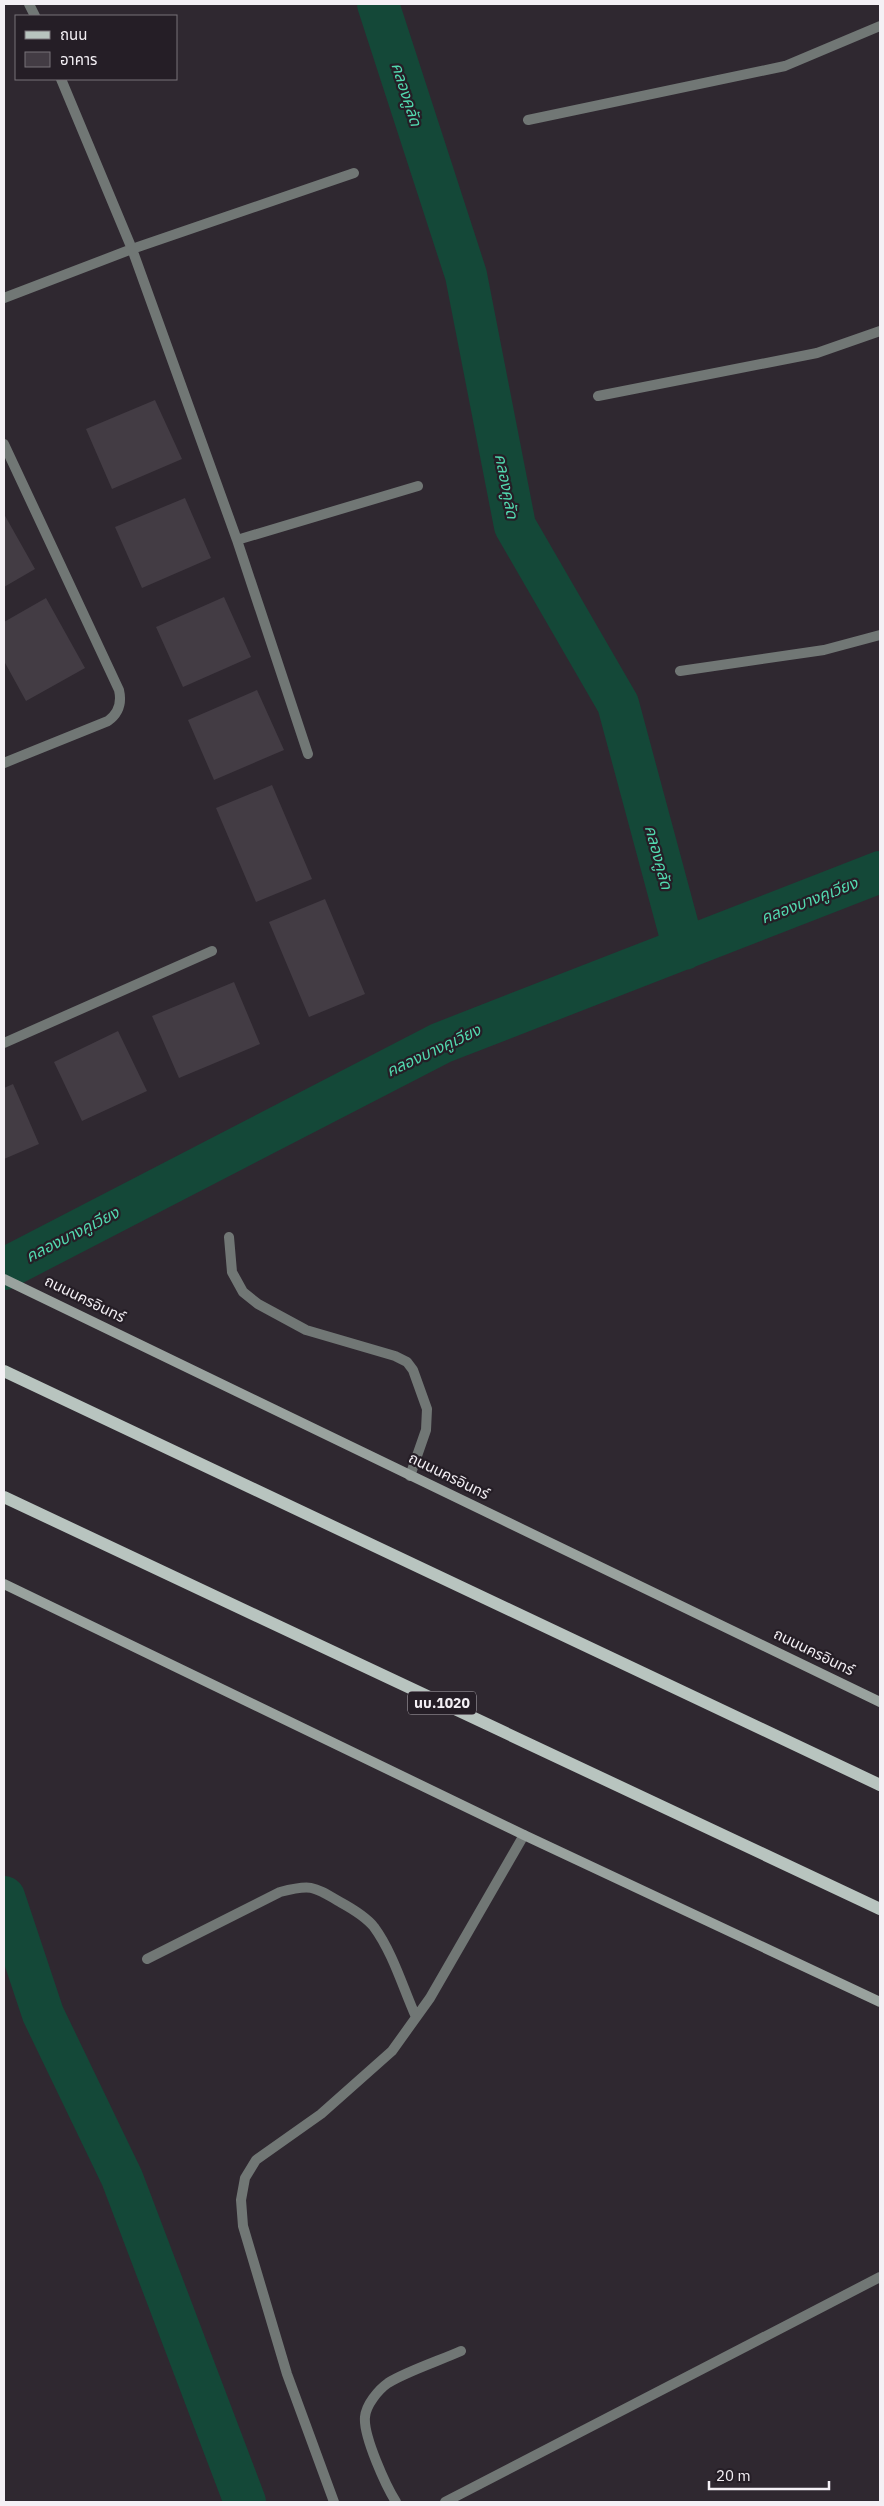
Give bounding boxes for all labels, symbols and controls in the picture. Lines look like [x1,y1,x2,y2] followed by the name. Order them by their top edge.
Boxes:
[15,15,178,80] legend
[60,25,87,44] text: ถนน
[60,50,97,69] text: อาคาร
[386,60,427,130] water label: คลองคูลัด
[490,452,523,521] water label: คลองคูลัด
[640,823,677,893] water label: คลองคูลัด
[758,872,862,929] water label: คลองบางคูเวียง
[383,1019,485,1081] water label: คลองบางคูเวียง
[22,1201,124,1267] water label: คลองบางคูเวียง
[42,1271,129,1327] street label: ถนนนครอินทร์
[406,1448,493,1504] street label: ถนนนครอินทร์
[771,1624,858,1680] street label: ถนนนครอินทร์
[408,1692,476,1715] road number: นบ.1020
[709,2458,829,2490] scale bar
[716,2466,751,2485] text: 20 m

